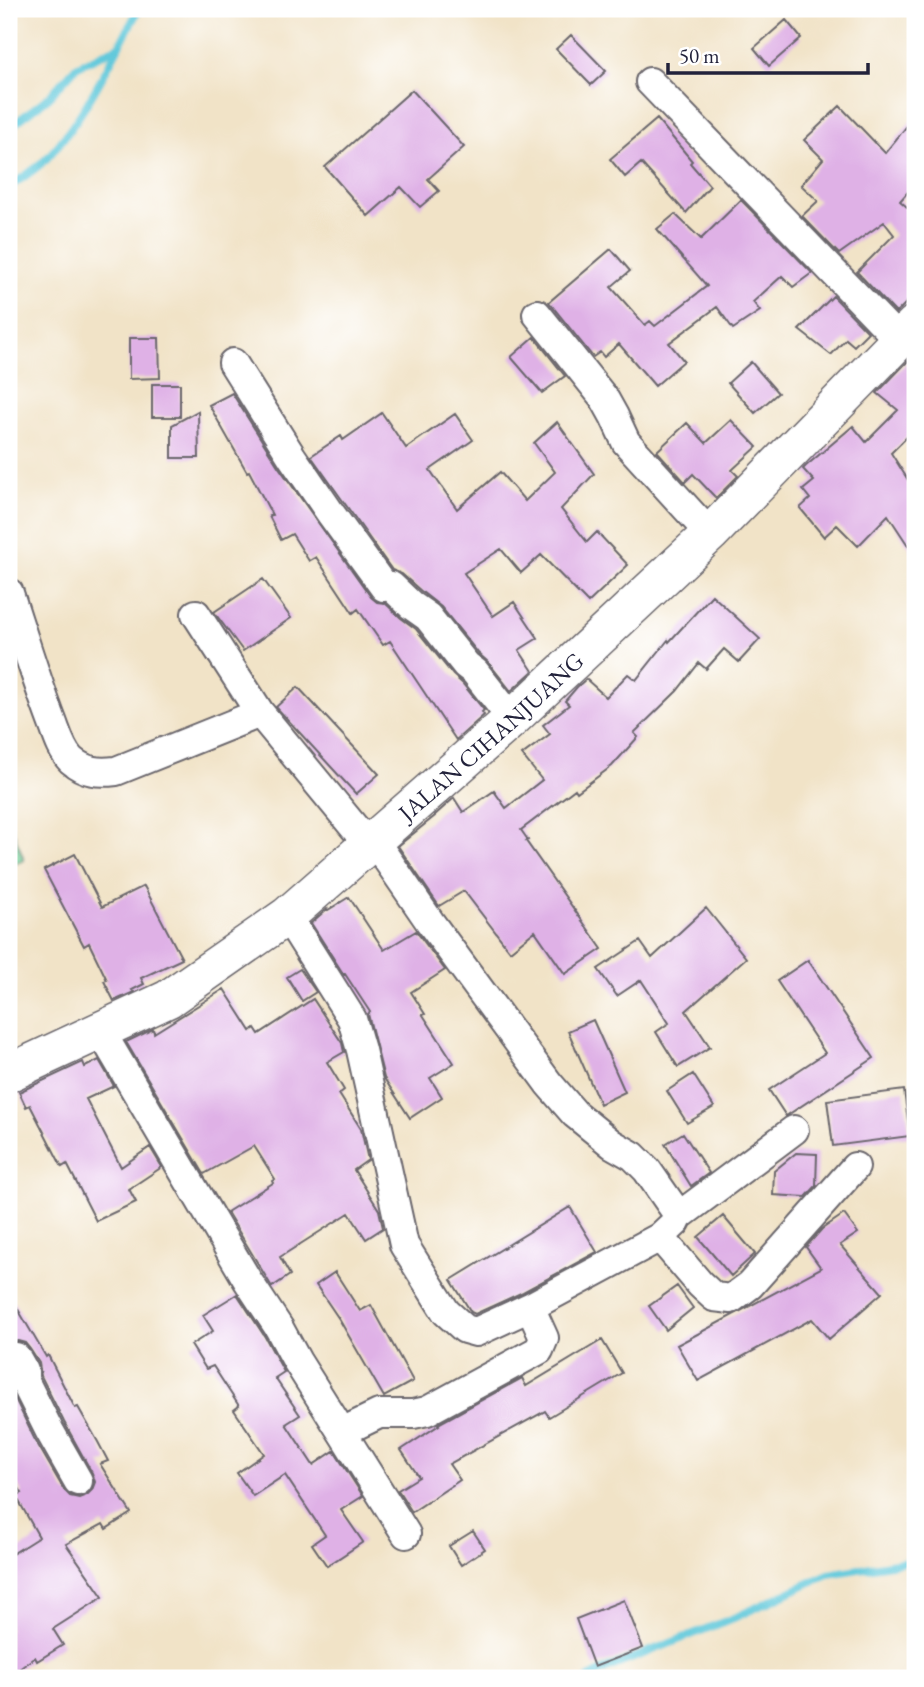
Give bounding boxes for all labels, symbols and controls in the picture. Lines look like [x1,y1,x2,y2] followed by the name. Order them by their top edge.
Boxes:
[668,32,868,76] scale bar
[679,42,720,69] text: 50 m
[390,645,590,829] street label: JALAN CIHANJUANG

